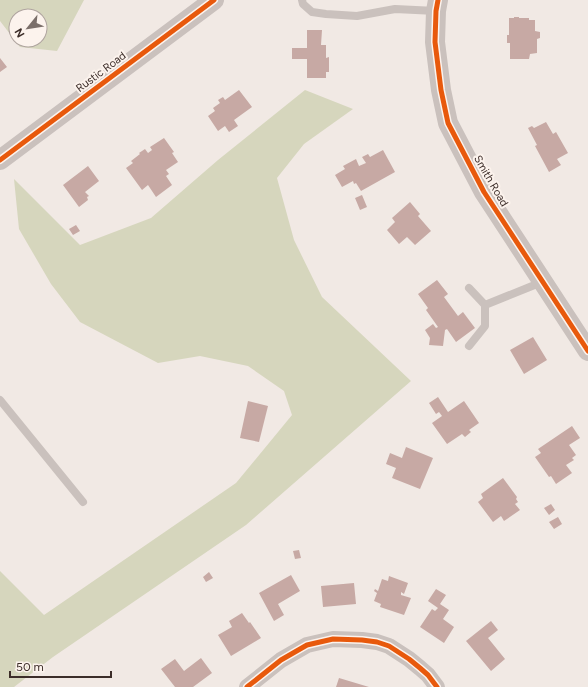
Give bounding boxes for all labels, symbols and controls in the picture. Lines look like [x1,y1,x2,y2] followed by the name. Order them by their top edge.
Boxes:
[8,8,48,48] north arrow
[12,26,28,40] text: N
[74,49,128,95] street label: Rustic Road
[471,153,511,209] street label: Smith Road
[10,653,111,679] scale bar
[16,660,44,674] text: 50 m

